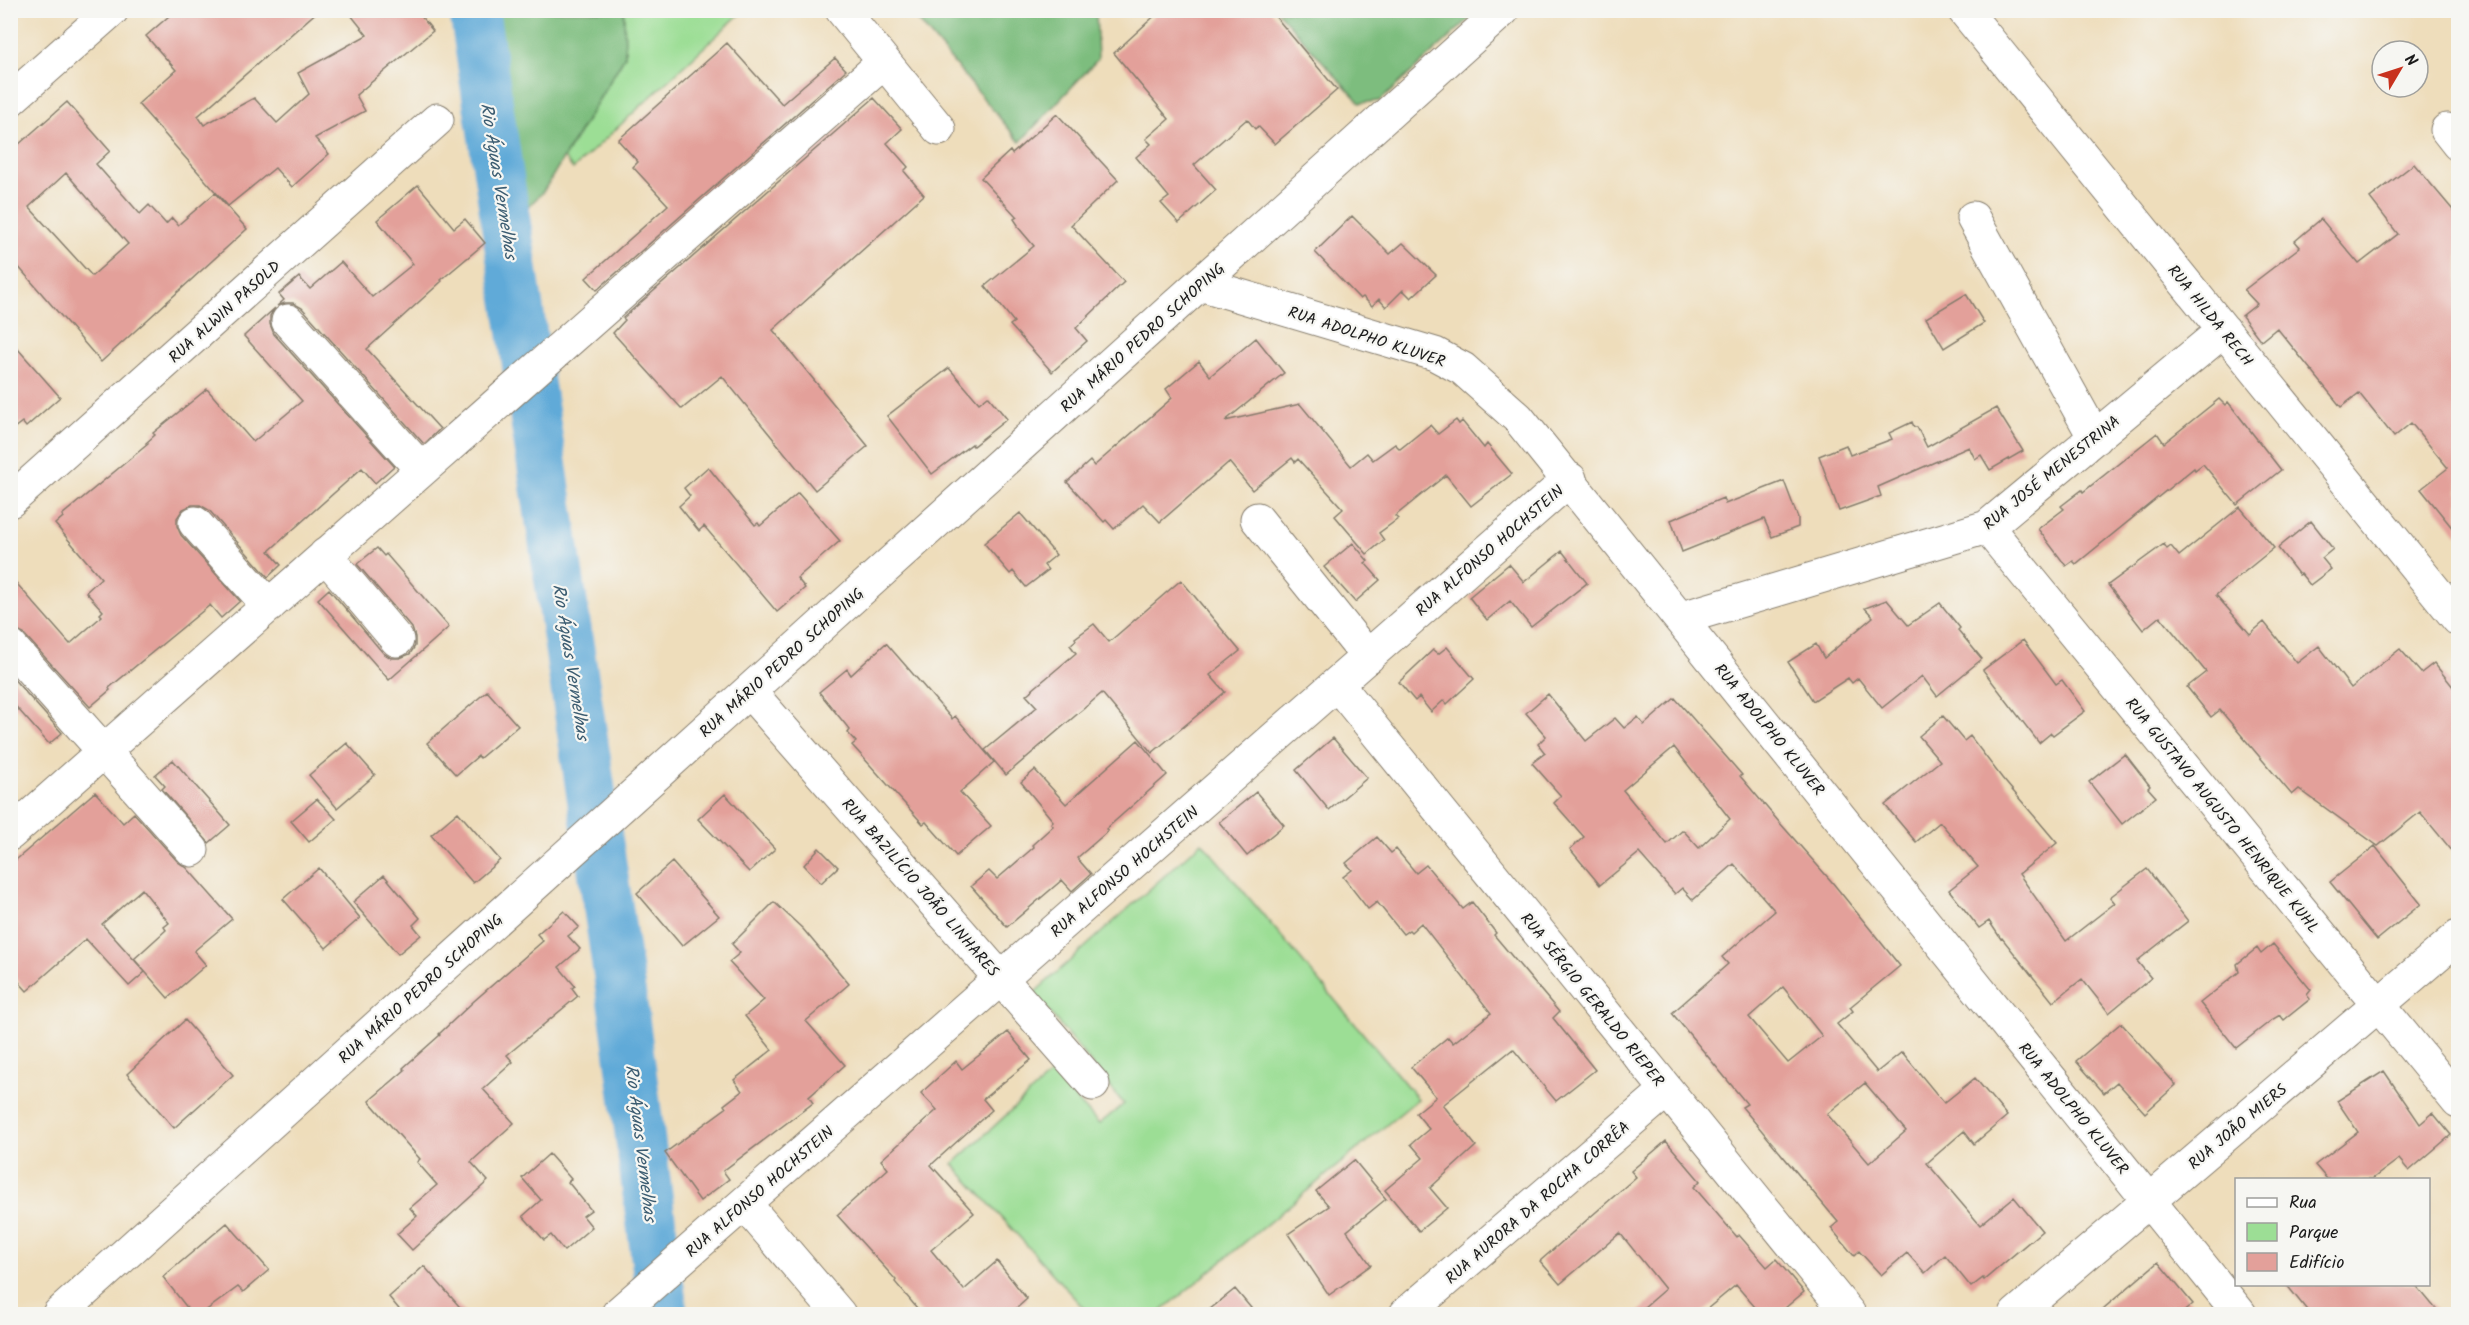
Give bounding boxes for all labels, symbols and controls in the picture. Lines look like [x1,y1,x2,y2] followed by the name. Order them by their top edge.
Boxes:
[2370,39,2430,99] north arrow
[2398,49,2423,72] text: N
[471,101,525,264] water label: Rio Águas Vermelhas
[163,255,287,370] street label: RUA ALWIN PASOLD
[1055,257,1231,419] street label: RUA MÁRIO PEDRO SCHOPING
[2161,260,2259,372] street label: RUA HILDA RECH
[1285,300,1449,375] street label: RUA ADOLPHO KLUVER
[1978,410,2126,537] street label: RUA JOSÉ MENESTRINA
[1410,479,1570,623] street label: RUA ALFONSO HOCHSTEIN
[543,582,597,745] water label: Rio Águas Vermelhas
[694,582,870,744] street label: RUA MÁRIO PEDRO SCHOPING
[1707,658,1830,802] street label: RUA ADOLPHO KLUVER
[2119,693,2325,939] street label: RUA GUSTAVO AUGUSTO HENRIQUE KUHL
[835,793,1005,983] street label: RUA BAZILÍCIO JOÃO LINHARES
[1045,800,1205,944] street label: RUA ALFONSO HOCHSTEIN
[1514,907,1670,1092] street label: RUA SÉRGIO GERALDO RIEPER
[333,908,509,1070] street label: RUA MÁRIO PEDRO SCHOPING
[2011,1037,2134,1181] street label: RUA ADOLPHO KLUVER
[615,1063,664,1226] water label: Rio Águas Vermelhas
[2183,1078,2294,1176] street label: RUA JOÃO MIERS
[1440,1115,1636,1291] street label: RUA AURORA DA ROCHA CORRÊA
[680,1120,840,1264] street label: RUA ALFONSO HOCHSTEIN
[2235,1178,2430,1286] legend
[2289,1189,2317,1218] text: Rua
[2289,1219,2338,1248] text: Parque
[2289,1249,2344,1278] text: Edifício

